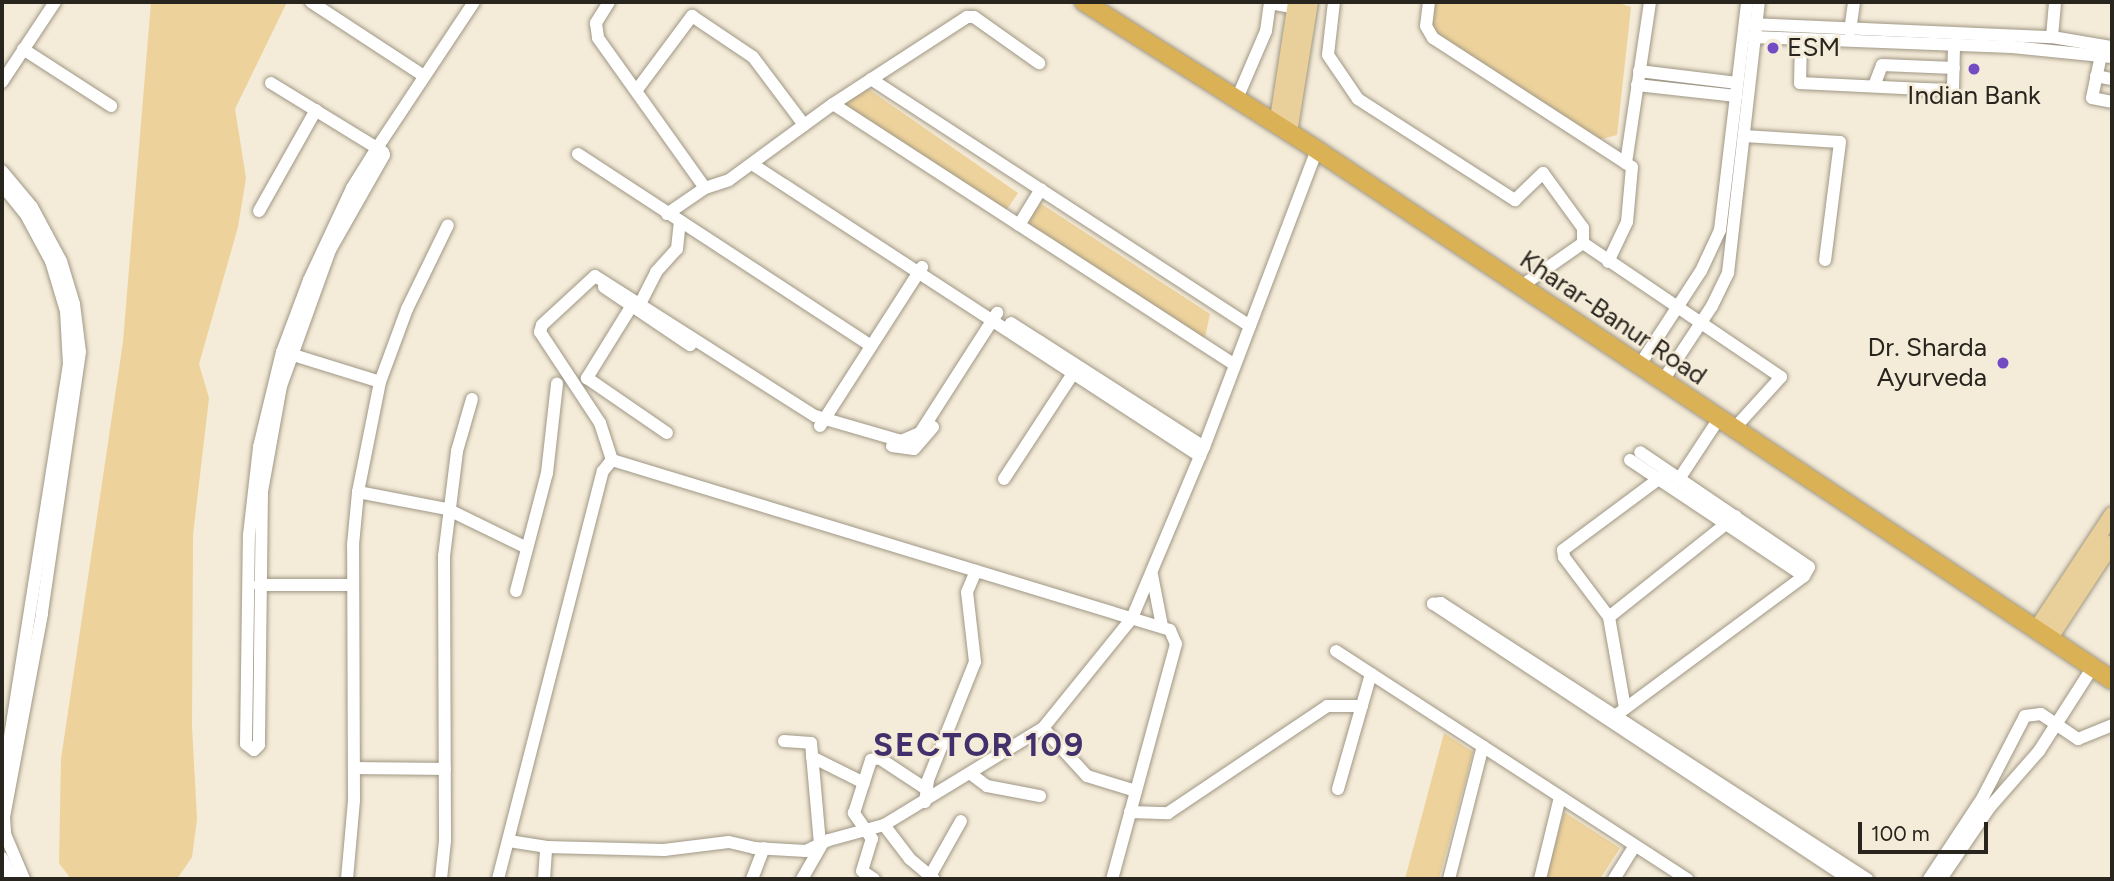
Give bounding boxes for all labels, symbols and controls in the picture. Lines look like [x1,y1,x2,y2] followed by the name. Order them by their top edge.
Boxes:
[1787,32,1840,64] place label: ESM
[1765,40,1781,56] marker: ESM
[1966,61,1982,77] marker: Indian Bank
[1907,80,2041,112] place label: Indian Bank
[1514,244,1712,392] street label: Kharar-Banur Road
[1867,332,1987,394] place label: Dr. Sharda Ayurveda
[1993,353,2013,373] marker: Dr. Sharda Ayurveda
[874,725,1084,765] district label: SECTOR 109
[1862,808,1992,852] scale bar
[1871,821,1930,846] text: 100 m

